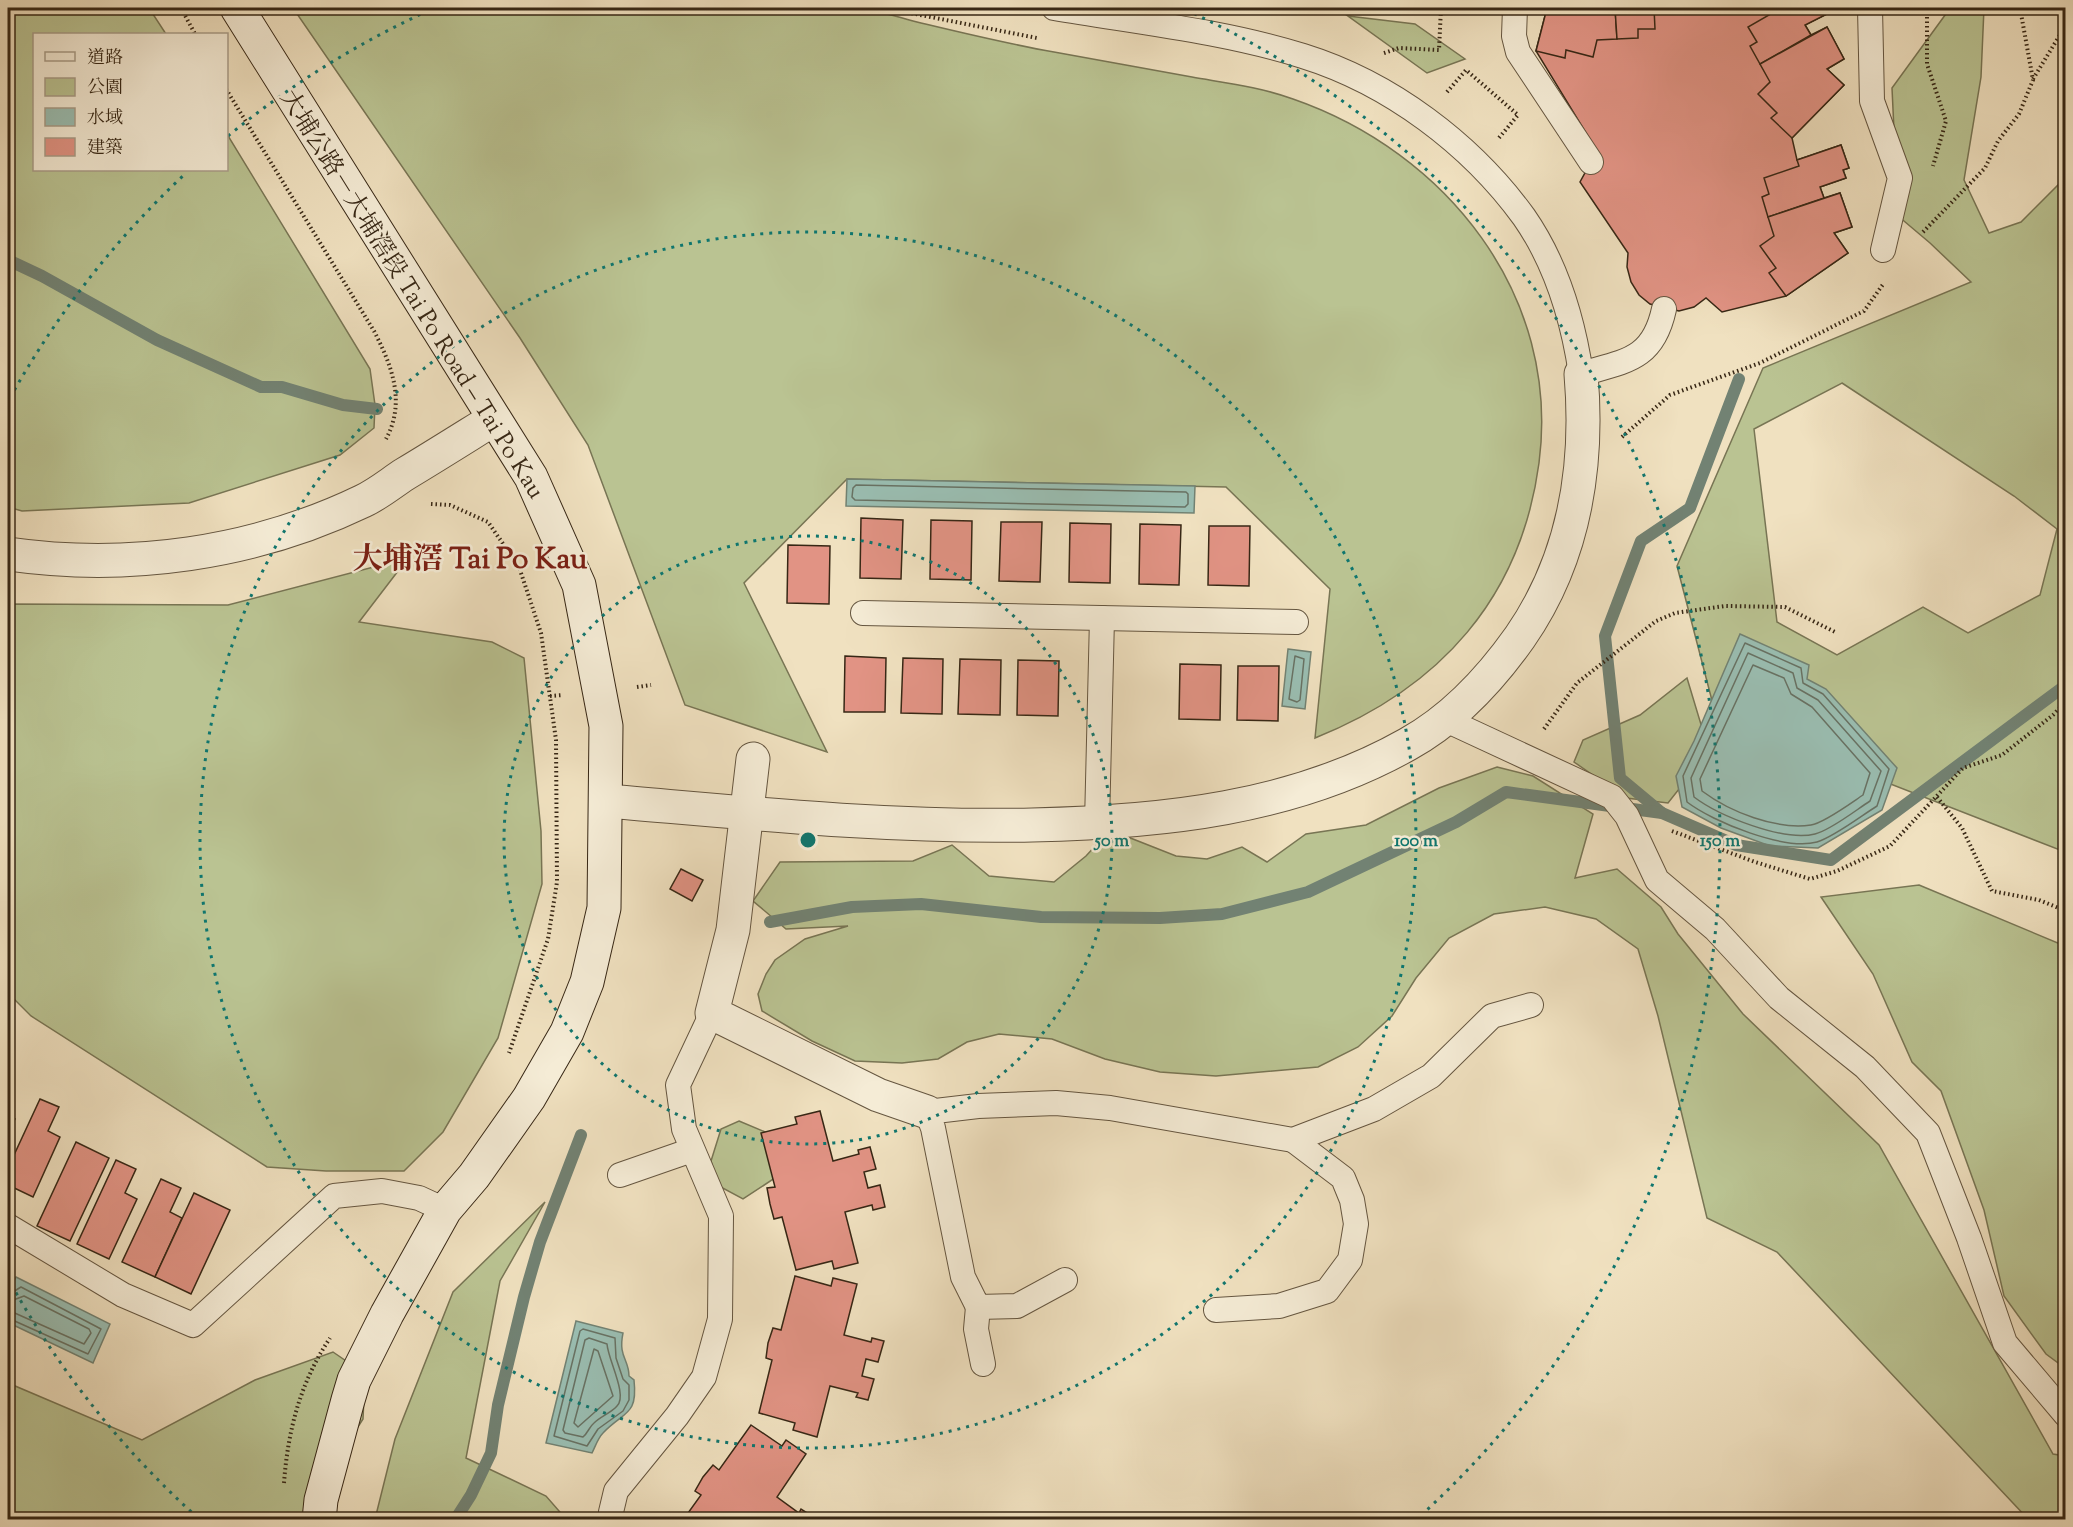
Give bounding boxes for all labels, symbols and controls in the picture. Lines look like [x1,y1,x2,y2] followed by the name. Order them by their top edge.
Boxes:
[33,33,228,171] legend
[87,46,123,72] text: 道路
[87,76,123,102] text: 公園
[271,84,552,506] street label: 大埔公路－大埔滘段 Tai Po Road – Tai Po Kau
[87,106,123,132] text: 水域
[87,136,123,162] text: 建築
[353,539,588,582] district label: 大埔滘 Tai Po Kau
[1093,829,1129,855] text: 50 m
[1394,829,1438,855] text: 100 m
[1700,829,1740,855] text: 150 m
[798,830,818,850] centre of rings

